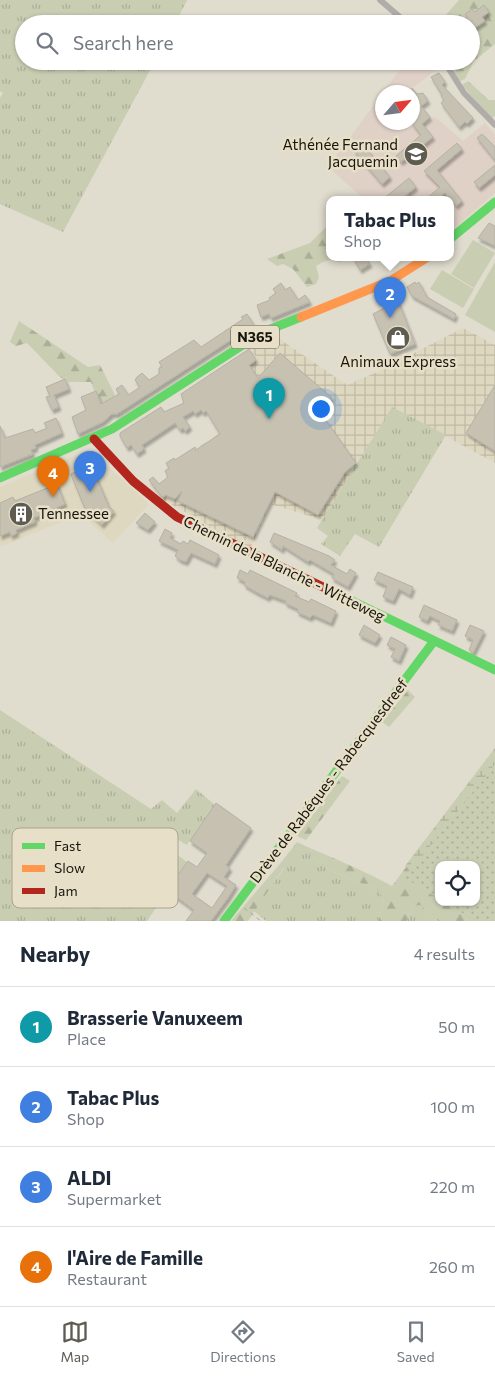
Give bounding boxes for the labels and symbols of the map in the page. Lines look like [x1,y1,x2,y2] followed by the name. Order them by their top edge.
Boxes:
[375,85,420,130] north arrow
[282,135,398,170] place label: Athénée Fernand Jacquemin
[403,141,429,167] school or university icon: Athénée Fernand Jacquemin
[374,277,406,318] pin: 2
[385,325,411,351] shop icon: Animaux Express
[231,326,279,348] road number: N365
[340,352,456,370] place label: Animaux Express
[253,378,285,419] pin: 1
[308,396,334,422] your location
[74,451,106,492] pin: 3
[37,456,69,497] pin: 4
[8,501,34,527] building icon: Tennessee
[38,504,109,522] place label: Tennessee
[181,511,388,625] street label: Chemin de la Blanche - Witteweg
[246,675,411,886] street label: Drève de Rabéques - Rabecquesdreef
[12,828,178,908] legend
[54,837,81,854] text: Fast
[54,859,85,876] text: Slow
[54,882,78,899] text: Jam

